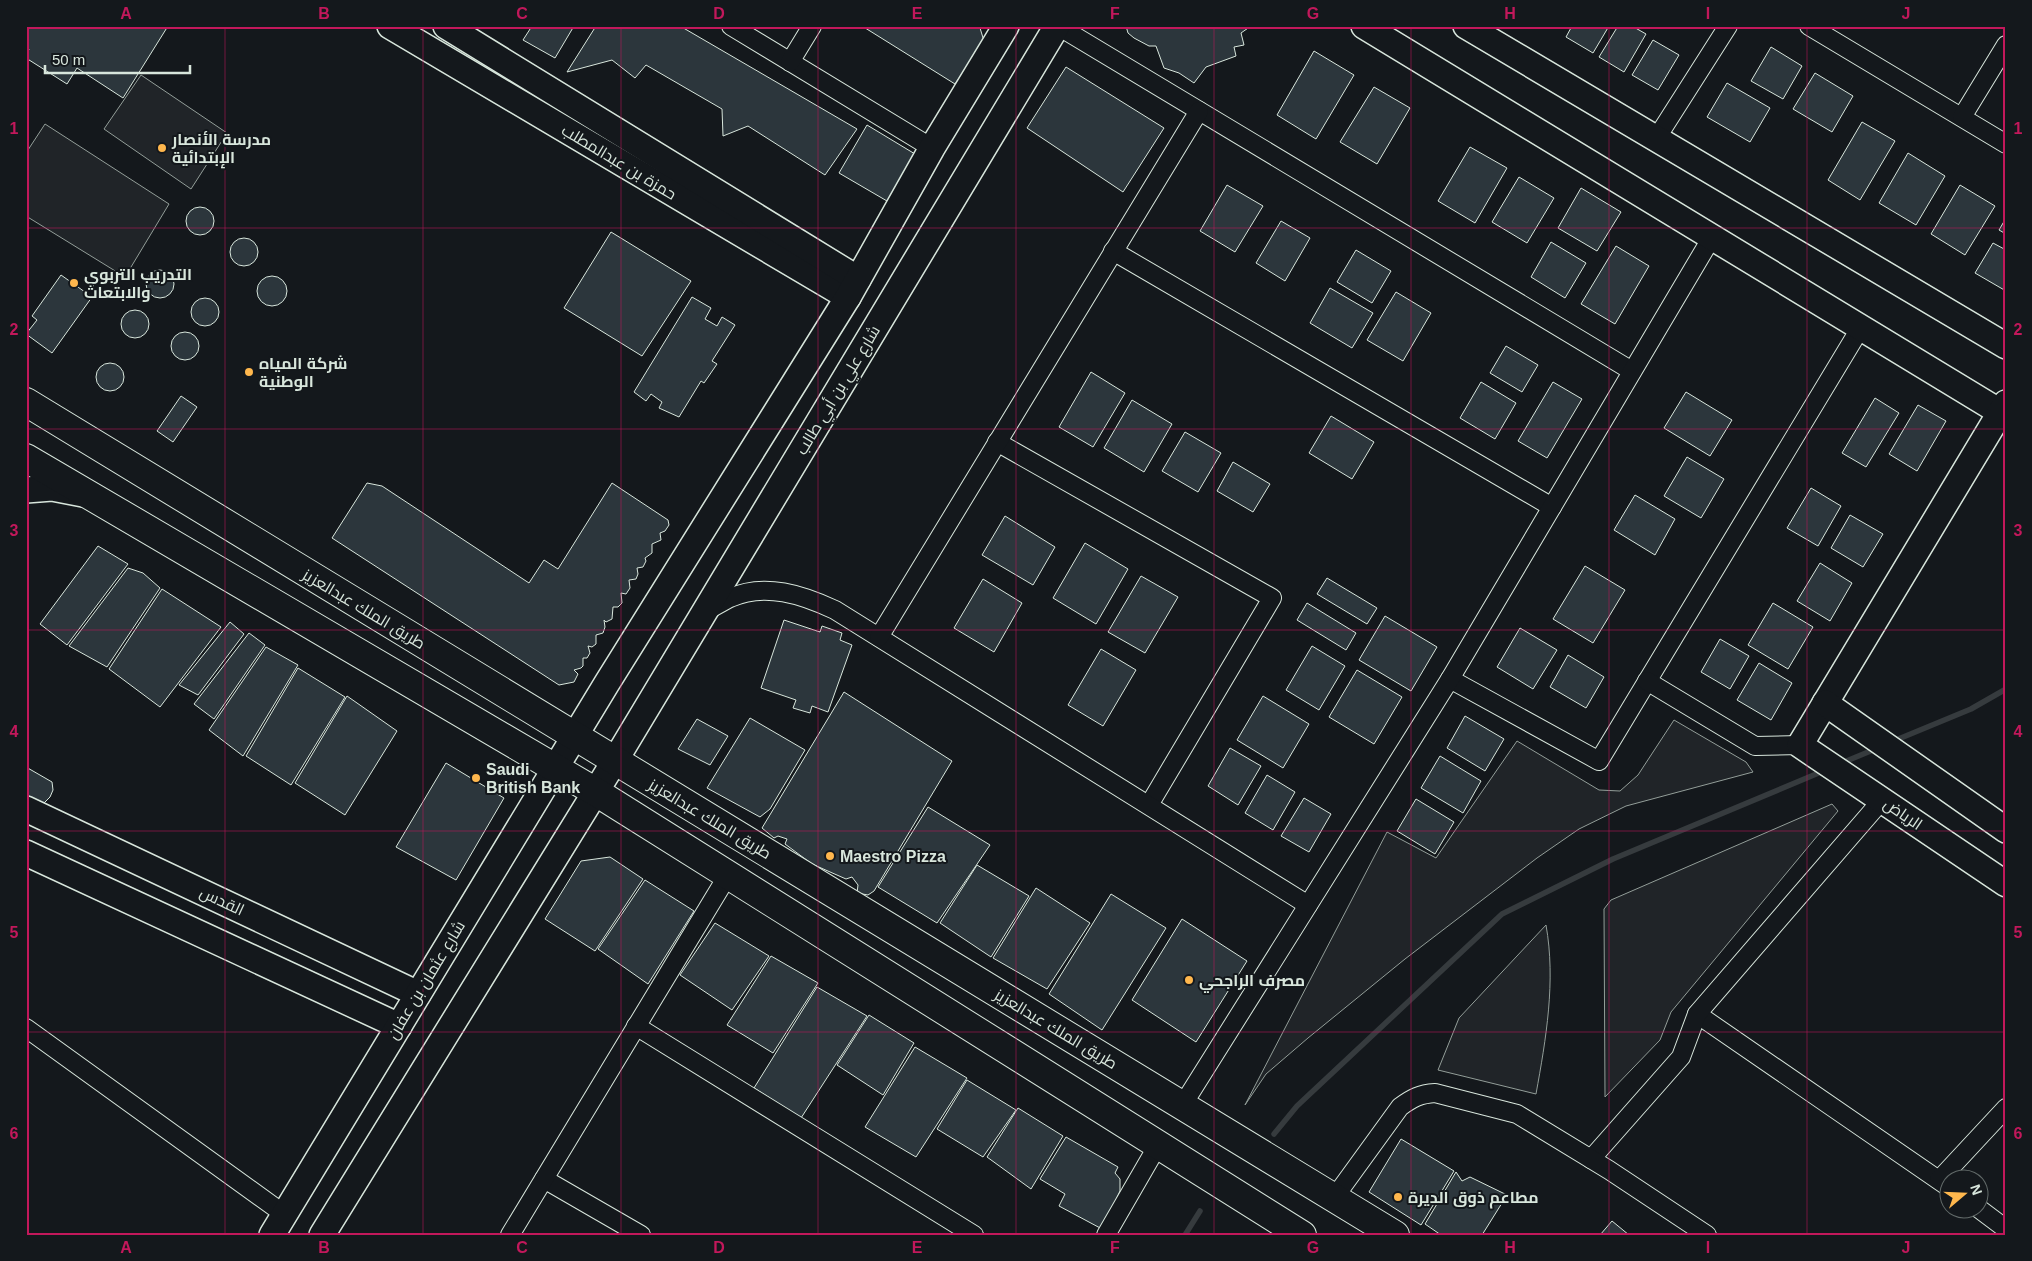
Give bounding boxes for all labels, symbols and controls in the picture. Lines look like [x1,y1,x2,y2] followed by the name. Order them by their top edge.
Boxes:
[120,5,132,22] text: A
[318,5,330,22] text: B
[516,5,528,22] text: C
[713,5,725,22] text: D
[912,5,923,22] text: E
[1110,5,1120,22] text: F
[1307,5,1319,22] text: G
[1504,5,1516,22] text: H
[1706,5,1710,22] text: I
[1902,5,1910,22] text: J
[45,42,190,74] scale bar
[52,51,85,68] text: 50 m
[10,120,19,137] text: 1
[2014,120,2023,137] text: 1
[558,121,679,205] street label: حمزة بن عبدالمطلب
[171,131,271,169] place label: مدرسة الأنصار الإبتدائية
[156,142,168,154] marker: مدرسة الأنصار الإبتدائية
[84,266,192,302] place label: التدريب التربوي والابتعاث
[68,277,80,289] marker: التدريب التربوي والابتعاث
[10,321,19,338] text: 2
[2014,321,2023,338] text: 2
[792,322,888,460] street label: شارع علي بن أبي طالب
[259,355,347,391] place label: شركة المياه الوطنية
[243,366,255,378] marker: شركة المياه الوطنية
[10,522,19,539] text: 3
[2014,522,2023,539] text: 3
[298,565,428,654] street label: طريق الملك عبدالعزيز
[10,723,19,740] text: 4
[2014,723,2023,740] text: 4
[486,761,580,796] place label: Saudi British Bank
[470,772,482,784] marker: Saudi British Bank
[644,775,774,864] street label: طريق الملك عبدالعزيز
[1879,795,1926,835] street label: الرياض
[840,848,946,865] place label: Maestro Pizza
[824,850,836,862] marker: Maestro Pizza
[196,883,247,920] street label: القدس
[384,918,471,1044] street label: شارع عثمان بن عفان
[10,924,19,941] text: 5
[2014,924,2023,941] text: 5
[1199,972,1305,993] place label: مصرف الراجحي
[1183,974,1195,986] marker: مصرف الراجحي
[990,985,1120,1074] street label: طريق الملك عبدالعزيز
[10,1125,19,1142] text: 6
[2014,1125,2023,1142] text: 6
[1940,1168,1990,1218] north arrow
[1967,1182,1986,1197] text: N
[1408,1189,1539,1209] place label: مطاعم ذوق الديرة
[1392,1191,1404,1203] marker: مطاعم ذوق الديرة
[120,1239,132,1256] text: A
[318,1239,330,1256] text: B
[516,1239,528,1256] text: C
[713,1239,725,1256] text: D
[912,1239,923,1256] text: E
[1110,1239,1120,1256] text: F
[1307,1239,1319,1256] text: G
[1504,1239,1516,1256] text: H
[1706,1239,1710,1256] text: I
[1902,1239,1910,1256] text: J

